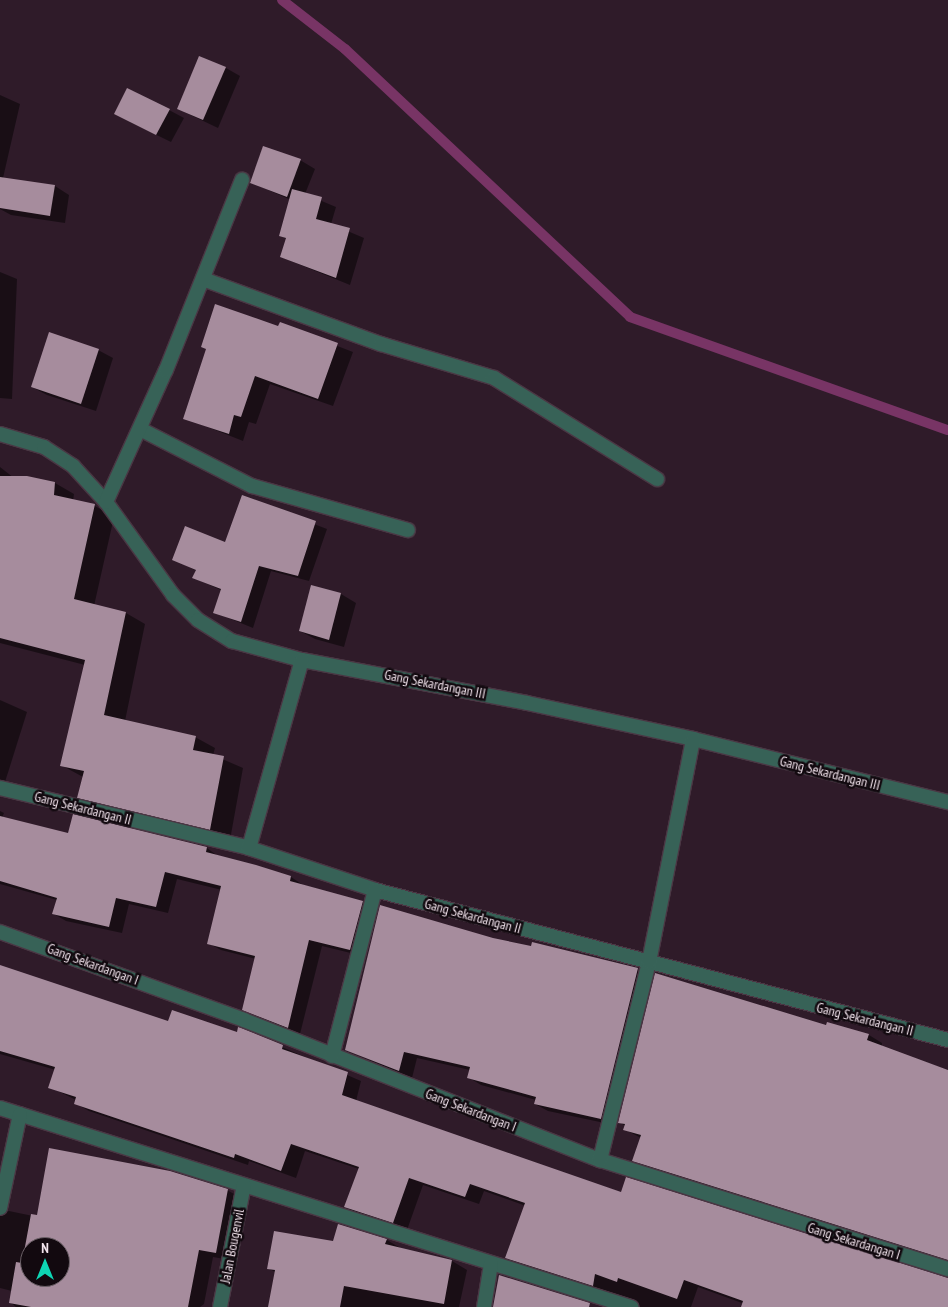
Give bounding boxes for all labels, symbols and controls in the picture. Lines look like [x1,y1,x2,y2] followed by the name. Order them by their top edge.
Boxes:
[383,666,487,702] street label: Gang Sekardangan III
[778,752,882,794] street label: Gang Sekardangan III
[33,788,133,828] street label: Gang Sekardangan II
[423,895,523,937] street label: Gang Sekardangan II
[45,940,141,988] street label: Gang Sekardangan I
[815,999,915,1039] street label: Gang Sekardangan II
[423,1085,519,1135] street label: Gang Sekardangan I
[217,1207,247,1285] street label: Jalan Bougenvil
[806,1219,902,1263] street label: Gang Sekardangan I
[20,1237,70,1287] north arrow
[41,1239,49,1257] text: N

